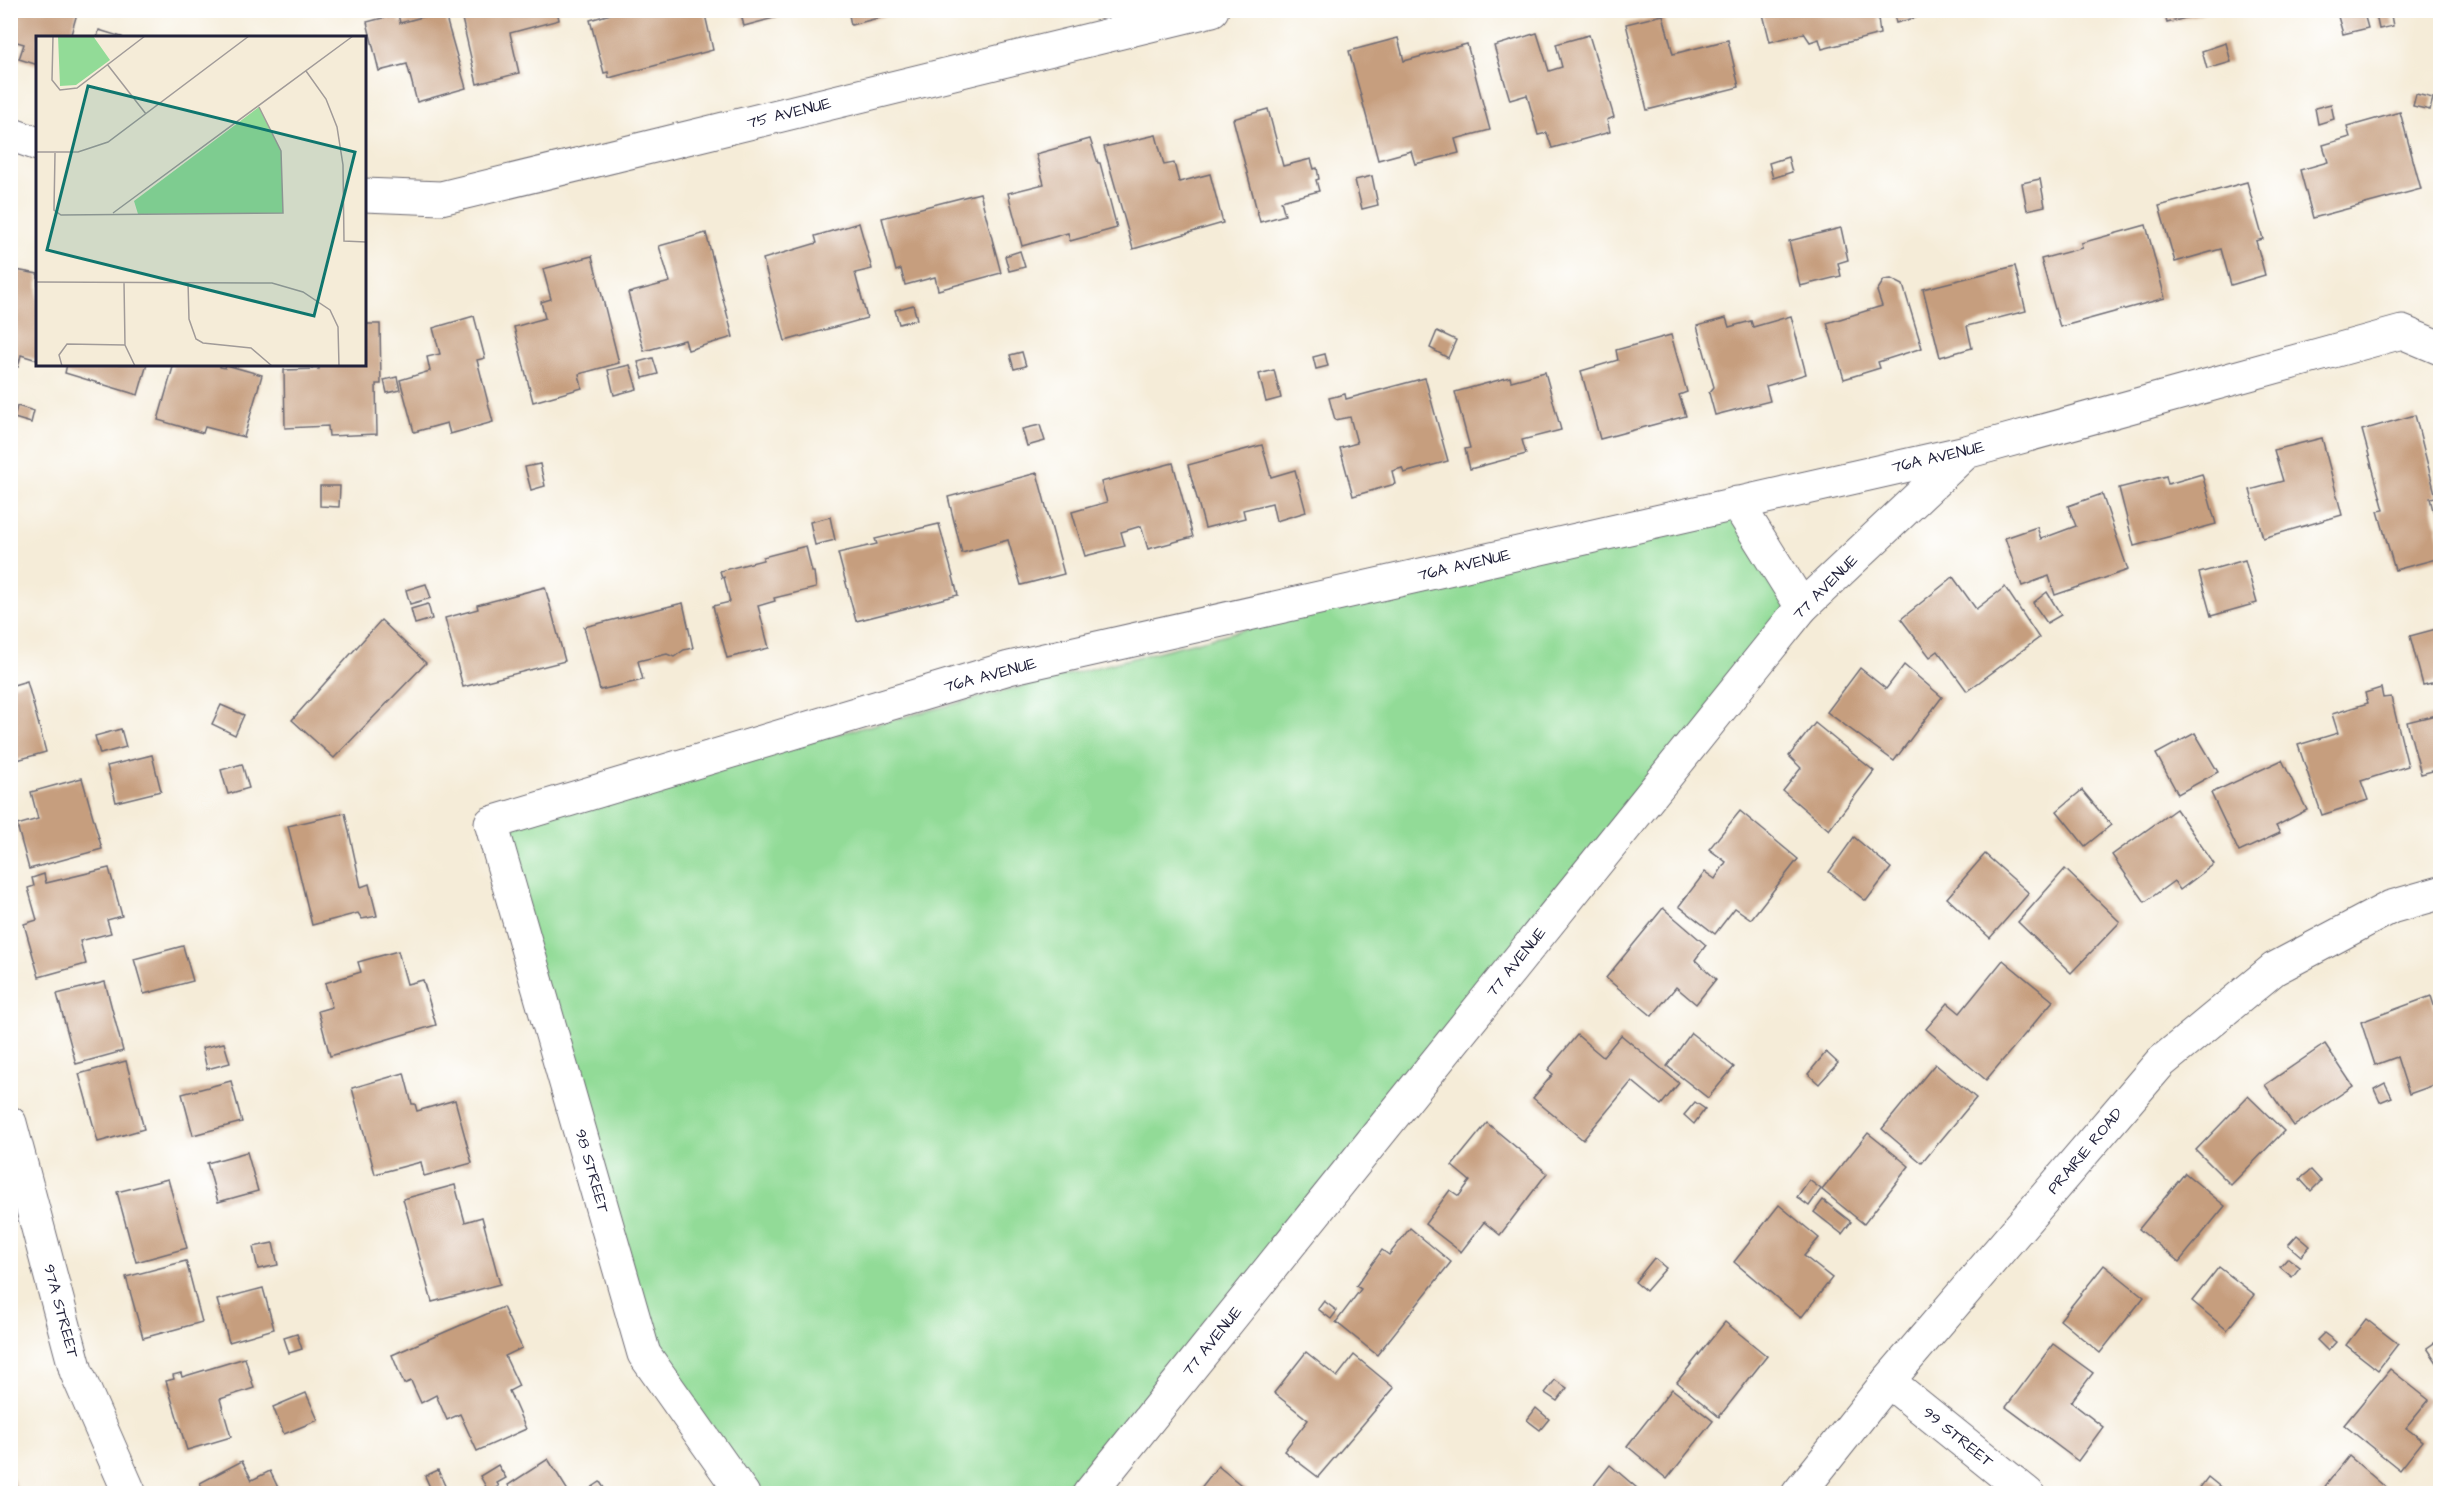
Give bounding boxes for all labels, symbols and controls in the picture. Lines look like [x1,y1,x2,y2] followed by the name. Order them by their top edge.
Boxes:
[36,36,366,366] inset map
[745,92,834,134] street label: 75 AVENUE
[1889,436,1987,478] street label: 76A AVENUE
[1415,544,1513,586] street label: 76A AVENUE
[1787,549,1863,625] street label: 77 AVENUE
[941,652,1039,698] street label: 76A AVENUE
[1481,922,1551,1002] street label: 77 AVENUE
[2042,1103,2128,1199] street label: PRAIRIE ROAD
[570,1126,614,1216] street label: 98 STREET
[38,1262,84,1360] street label: 97A STREET
[1177,1301,1247,1381] street label: 77 AVENUE
[1918,1402,1998,1472] street label: 99 STREET

